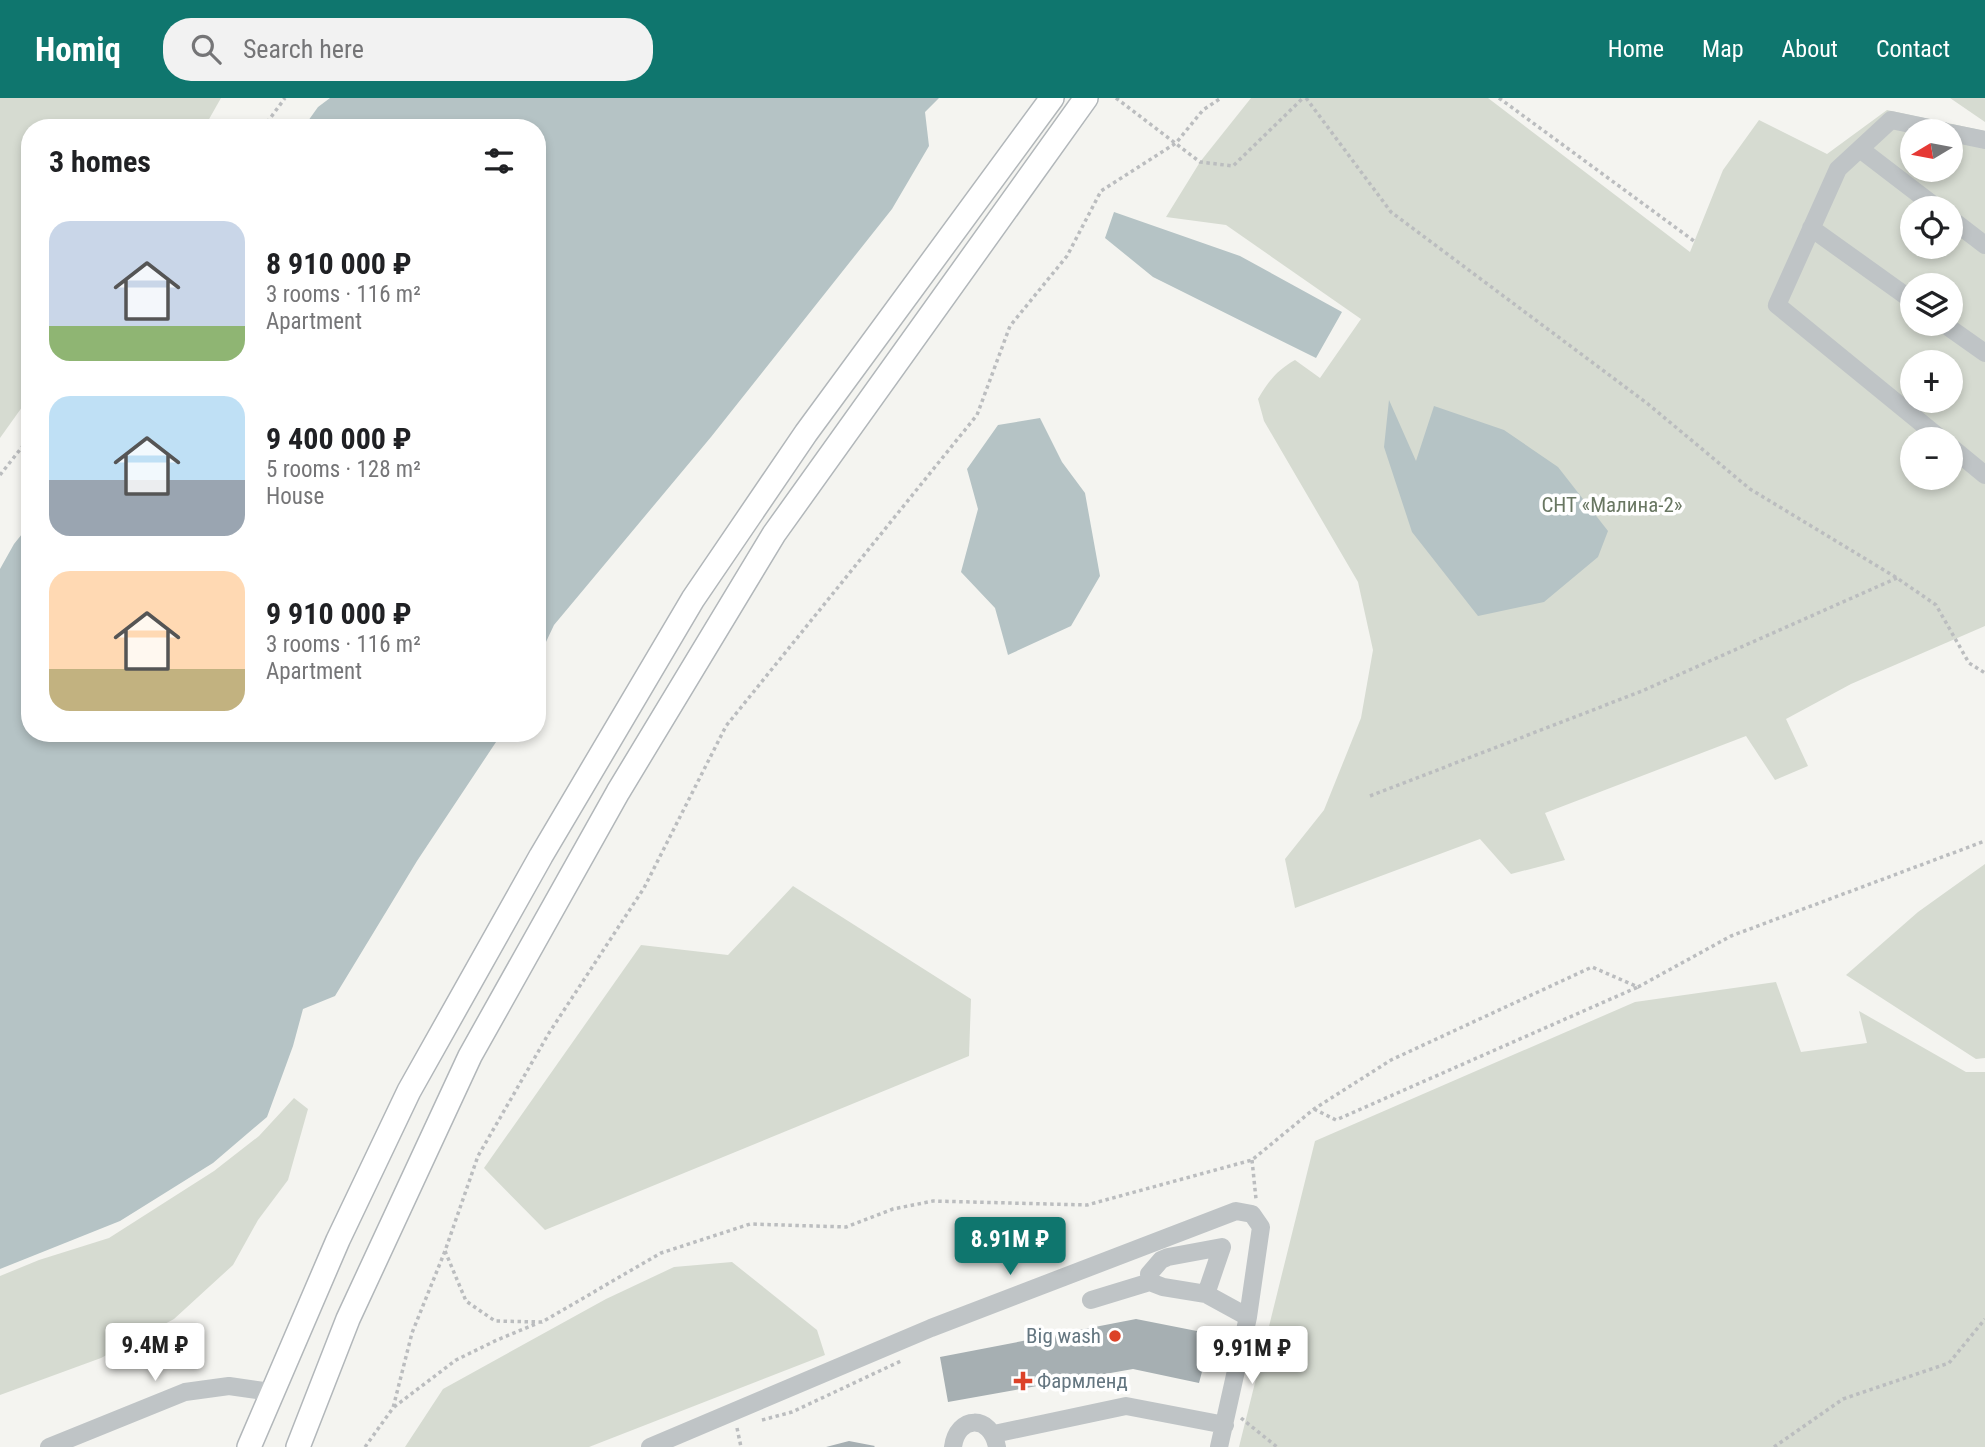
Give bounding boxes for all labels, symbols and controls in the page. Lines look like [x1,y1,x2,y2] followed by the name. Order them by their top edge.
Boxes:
[163,18,653,81] search box
[35,30,121,69] text: Homiq
[187,30,225,68] icon: search
[243,34,364,64] text: Search here
[1608,35,1664,63] text: Home
[1702,35,1744,63] text: Map
[1782,35,1838,63] text: About
[1876,35,1950,63] text: Contact
[1900,119,1964,182] north arrow
[1900,119,1963,490] map controls
[480,142,518,180] icon: filters
[49,144,151,179] text: 3 homes
[1900,196,1963,259] button: locate
[266,246,412,281] text: 8 910 000 ₽
[105,249,189,333] icon: home
[1900,273,1963,336] button: layers
[266,281,421,308] text: 3 rooms · 116 m²
[266,308,362,335] text: Apartment
[1900,350,1963,413] button: +
[266,421,412,456] text: 9 400 000 ₽
[105,424,189,508] icon: home
[1900,427,1963,490] button: −
[266,456,421,483] text: 5 rooms · 128 m²
[266,483,324,510] text: House
[1541,493,1683,517] park label: СНТ «Малина-2»
[266,596,412,631] text: 9 910 000 ₽
[105,599,189,683] icon: home
[266,631,421,658] text: 3 rooms · 116 m²
[266,658,362,685] text: Apartment
[945,1218,1075,1277] pin: 8.91M ₽
[971,1226,1049,1253] text: 8.91M ₽
[98,1324,212,1383] pin: 9.4M ₽
[1026,1324,1101,1348] place label: Big wash
[1187,1326,1317,1386] pin: 9.91M ₽
[1107,1328,1123,1344] marker: Big wash
[121,1332,189,1359] text: 9.4M ₽
[1213,1335,1291,1362] text: 9.91M ₽
[1037,1369,1128,1393] place label: Фармленд
[1015,1373,1031,1389] marker: Фармленд

